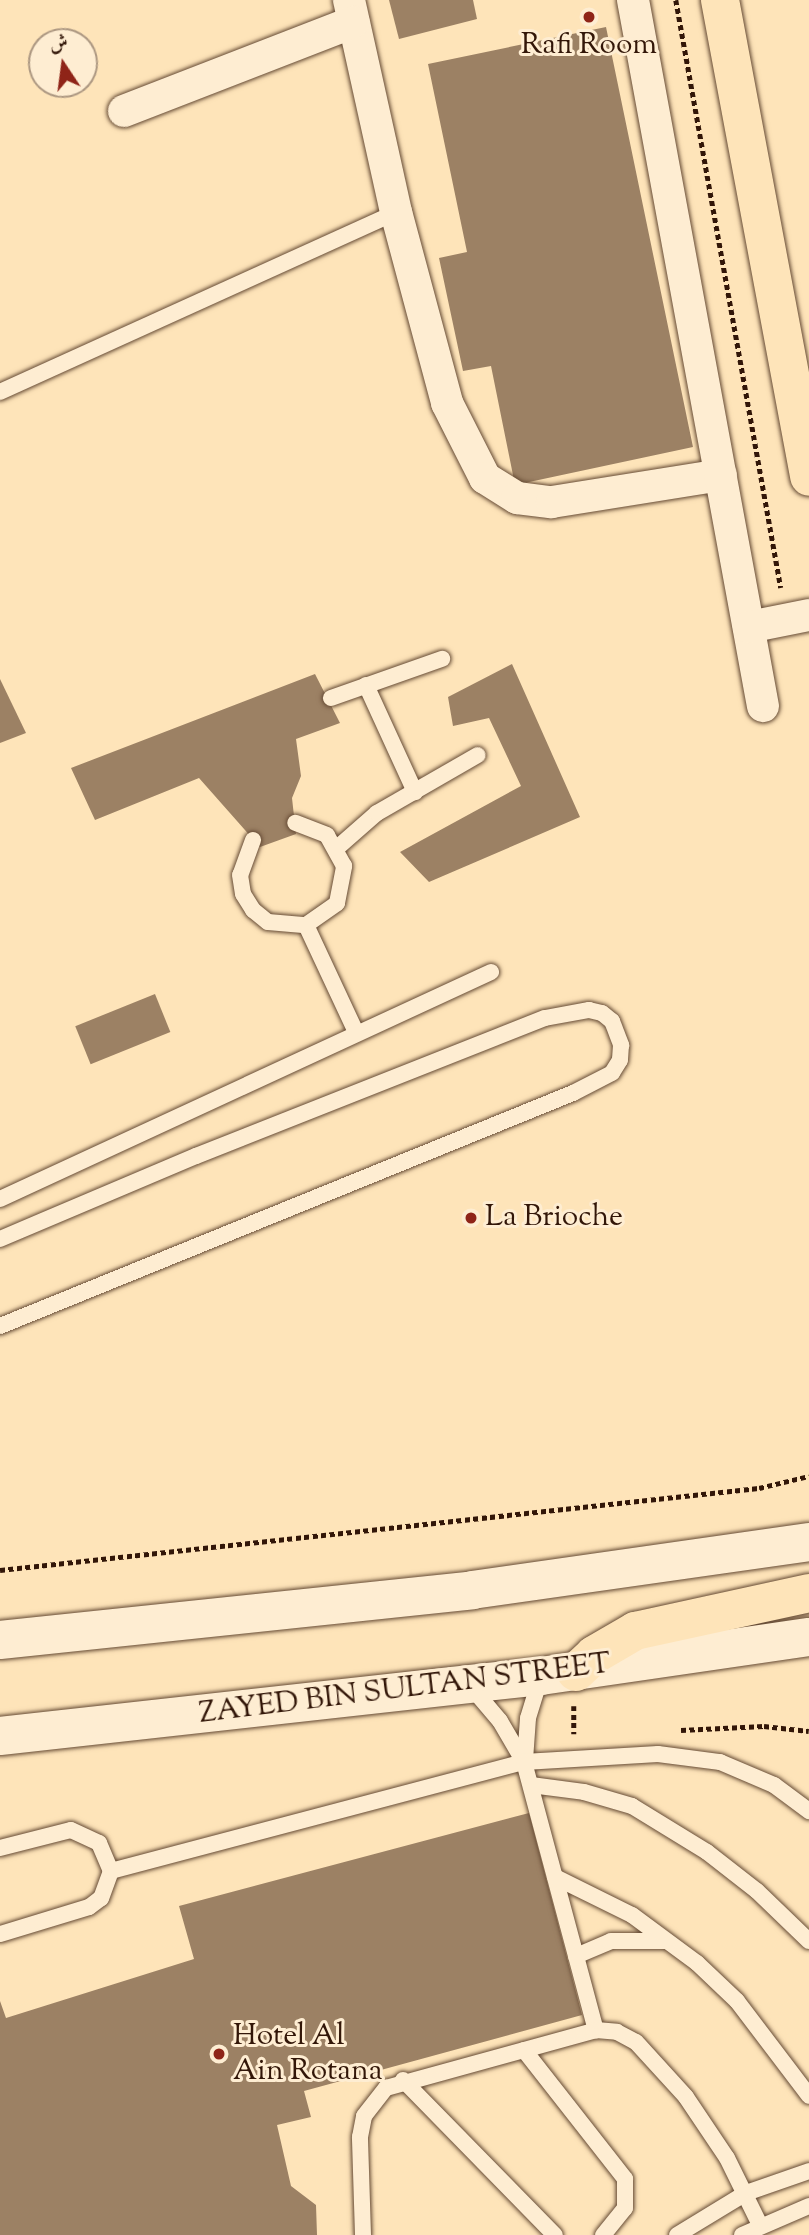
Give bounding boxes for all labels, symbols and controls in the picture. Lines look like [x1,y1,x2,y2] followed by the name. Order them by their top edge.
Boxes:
[581,9,597,25] marker: Rafi Room
[28,28,98,98] north arrow
[521,28,657,64] place label: Rafi Room
[46,29,71,59] text: ش
[485,1200,623,1236] place label: La Brioche
[463,1210,479,1226] marker: La Brioche
[197,1647,613,1733] street label: ZAYED BIN SULTAN STREET
[233,2019,383,2090] place label: Hotel Al Ain Rotana
[211,2046,227,2062] marker: Hotel Al Ain Rotana

